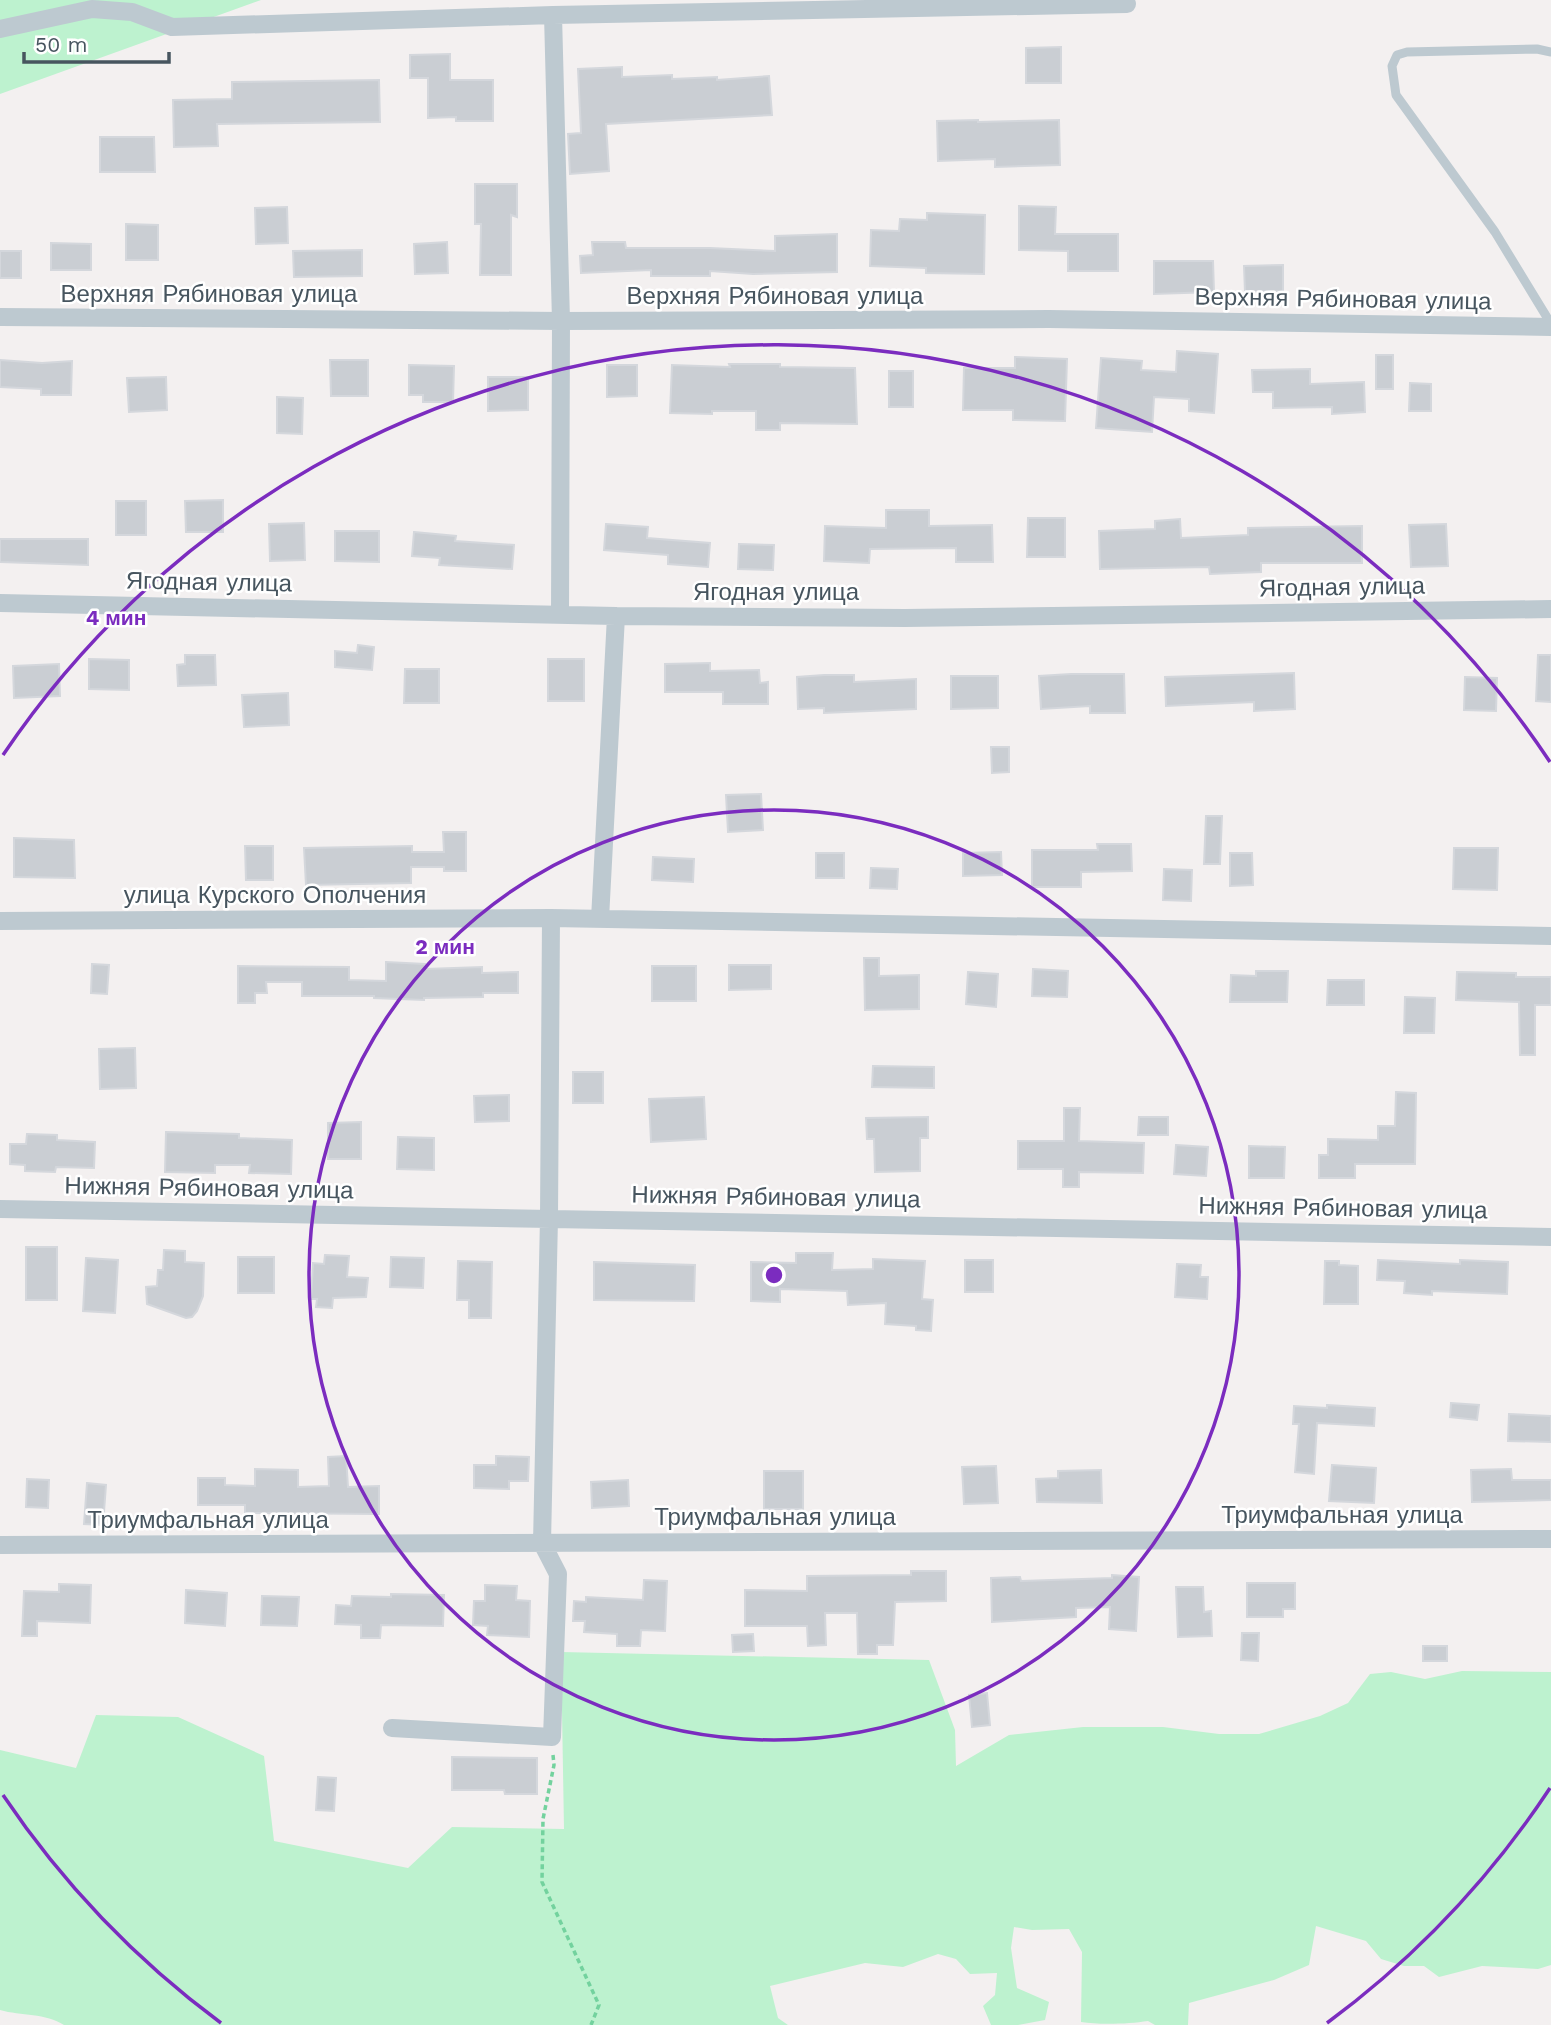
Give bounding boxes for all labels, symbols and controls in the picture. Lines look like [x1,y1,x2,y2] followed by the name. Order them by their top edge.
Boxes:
[24,21,170,65] scale bar
[35,32,87,57] text: 50 m
[61,280,358,308] street label: Верхняя Рябиновая улица
[627,282,924,310] street label: Верхняя Рябиновая улица
[1194,282,1492,316] street label: Верхняя Рябиновая улица
[126,567,293,597] street label: Ягодная улица
[1259,572,1426,602] street label: Ягодная улица
[693,578,860,606] street label: Ягодная улица
[86,605,146,630] text: 4 мин
[124,881,426,909] street label: улица Курского Ополчения
[415,934,475,959] text: 2 мин
[64,1171,354,1205] street label: Нижняя Рябиновая улица
[631,1180,921,1214] street label: Нижняя Рябиновая улица
[1198,1191,1488,1225] street label: Нижняя Рябиновая улица
[762,1263,786,1287] centre of rings
[1221,1501,1463,1529] street label: Триумфальная улица
[654,1503,896,1531] street label: Триумфальная улица
[87,1506,329,1534] street label: Триумфальная улица

